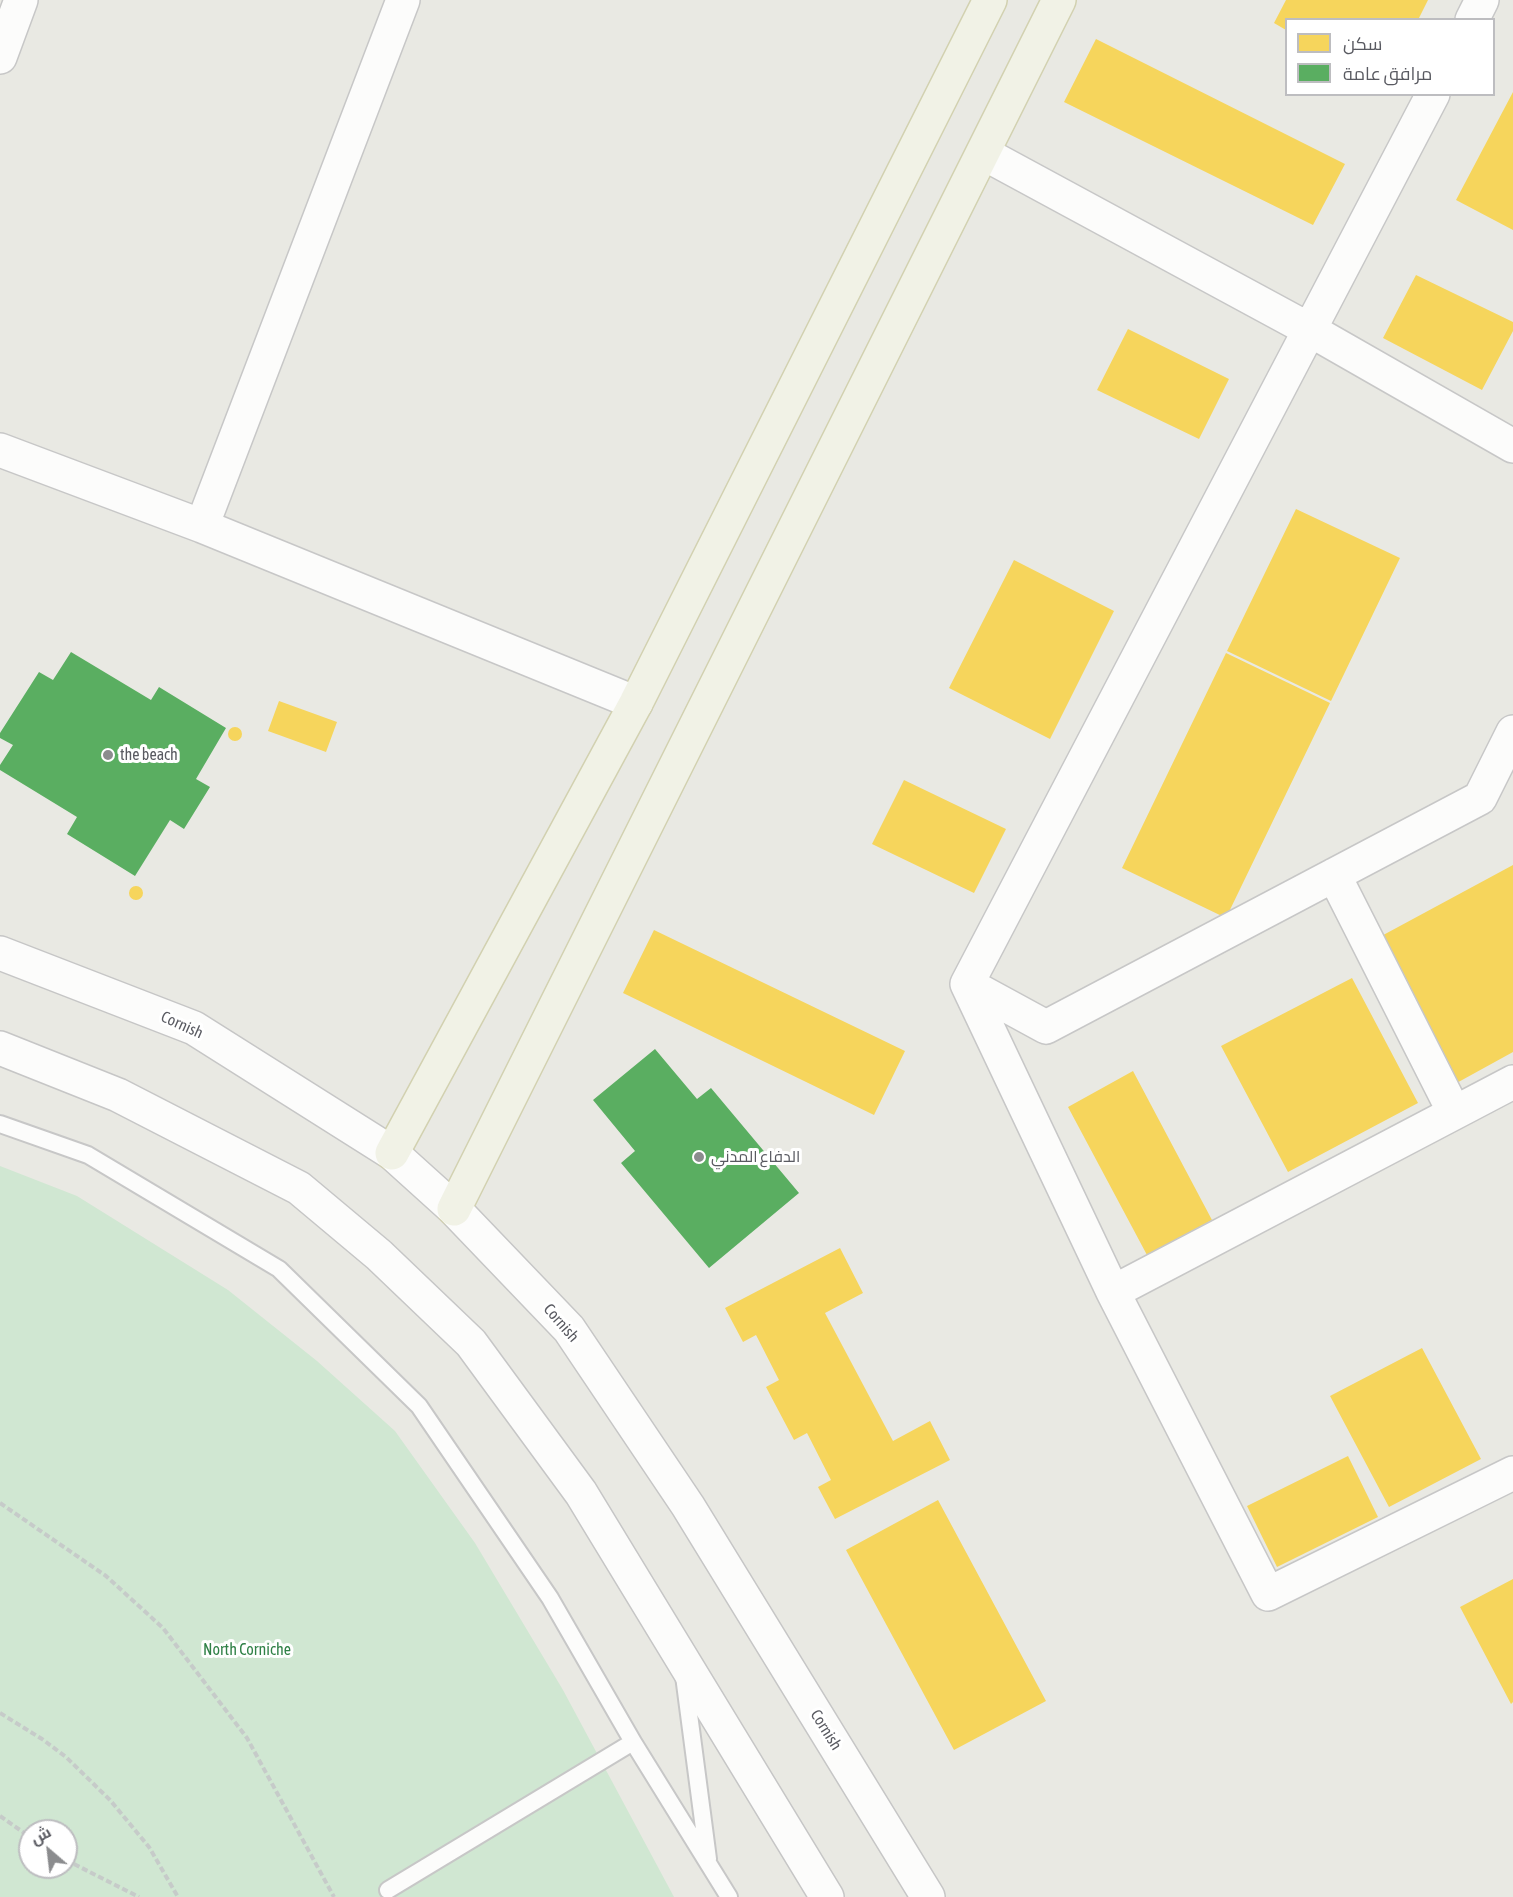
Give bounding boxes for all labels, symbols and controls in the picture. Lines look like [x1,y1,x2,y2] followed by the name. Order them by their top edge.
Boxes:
[1285,18,1495,96] legend
[1343,33,1382,54] text: سكن
[1343,63,1432,84] text: مرافق عامة
[120,745,178,765] place label: the beach
[101,748,115,762] marker: the beach
[158,1007,206,1043] street label: Cornish
[711,1147,800,1167] place label: الدفاع المدني
[692,1150,706,1164] marker: الدفاع المدني
[539,1300,583,1346] street label: Cornish
[203,1640,291,1660] park label: North Corniche
[806,1706,846,1754] street label: Cornish
[18,1819,78,1879] north arrow
[27,1822,54,1848] text: ش

